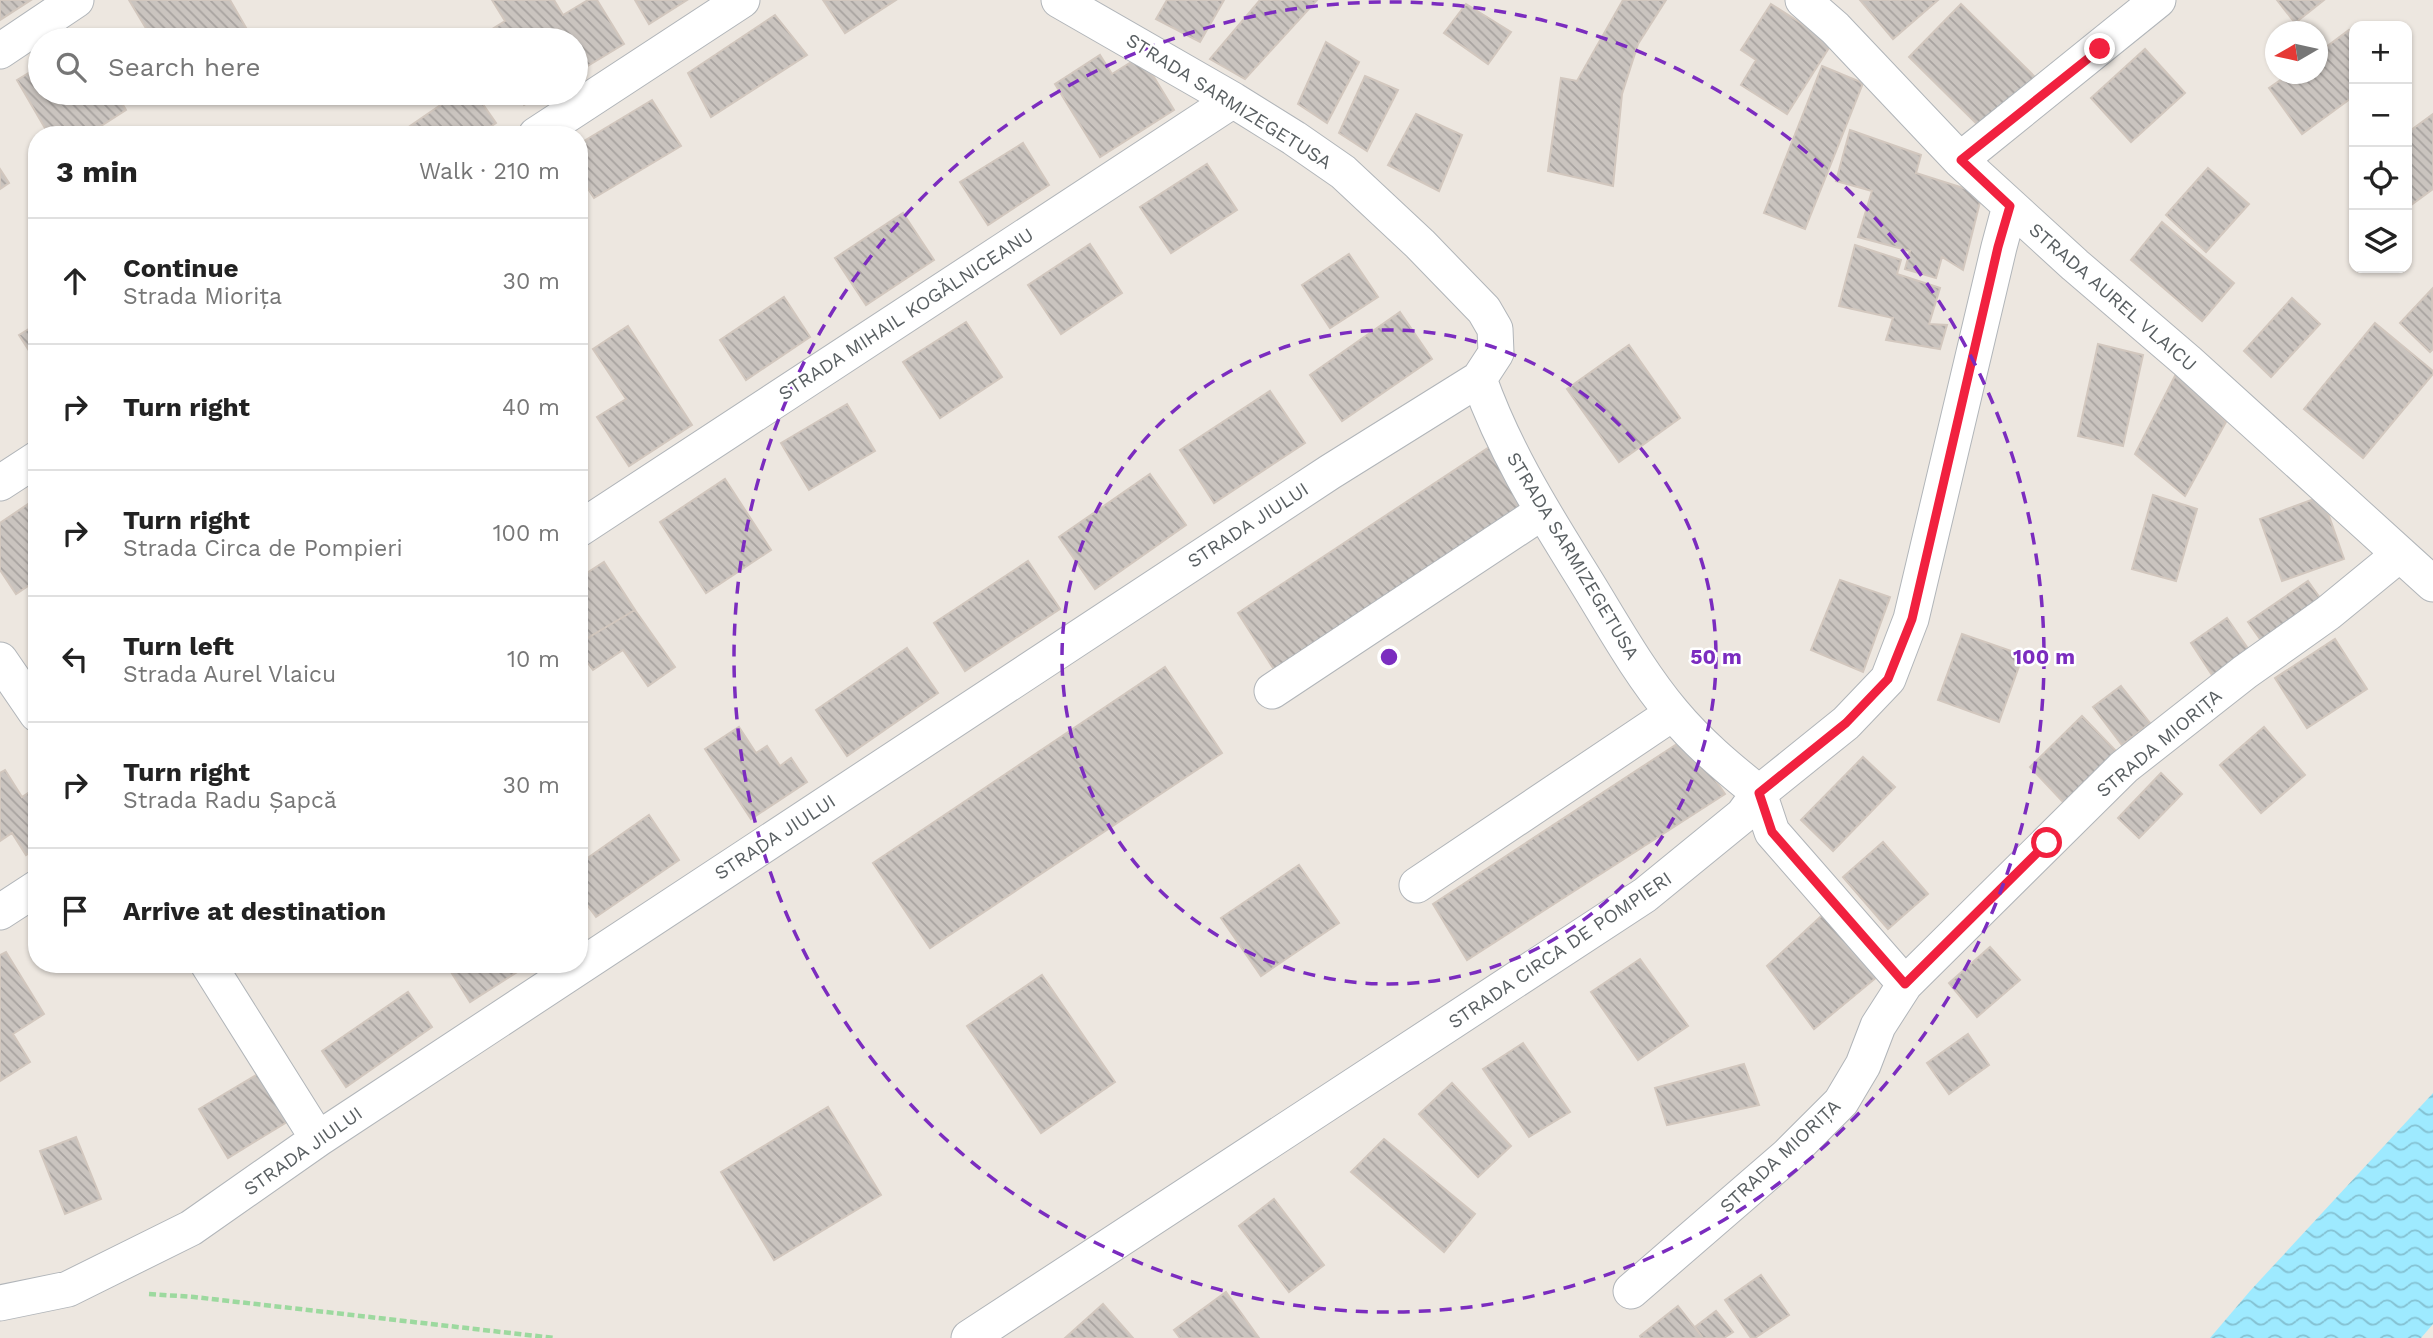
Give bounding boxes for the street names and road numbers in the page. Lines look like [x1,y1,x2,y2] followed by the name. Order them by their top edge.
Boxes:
[1122,28,1336,174] street label: STRADA SARMIZEGETUSA
[2025,218,2201,376] street label: STRADA AUREL VLAICU
[774,223,1038,405] street label: STRADA MIHAIL KOGĂLNICEANU
[1502,448,1644,664] street label: STRADA SARMIZEGETUSA
[1183,477,1313,573] street label: STRADA JIULUI
[2092,684,2227,802] street label: STRADA MIORIȚA
[710,789,840,885] street label: STRADA JIULUI
[1444,867,1676,1033] street label: STRADA CIRCA DE POMPIERI
[1715,1094,1845,1218] street label: STRADA MIORIȚA
[239,1102,367,1200] street label: STRADA JIULUI

